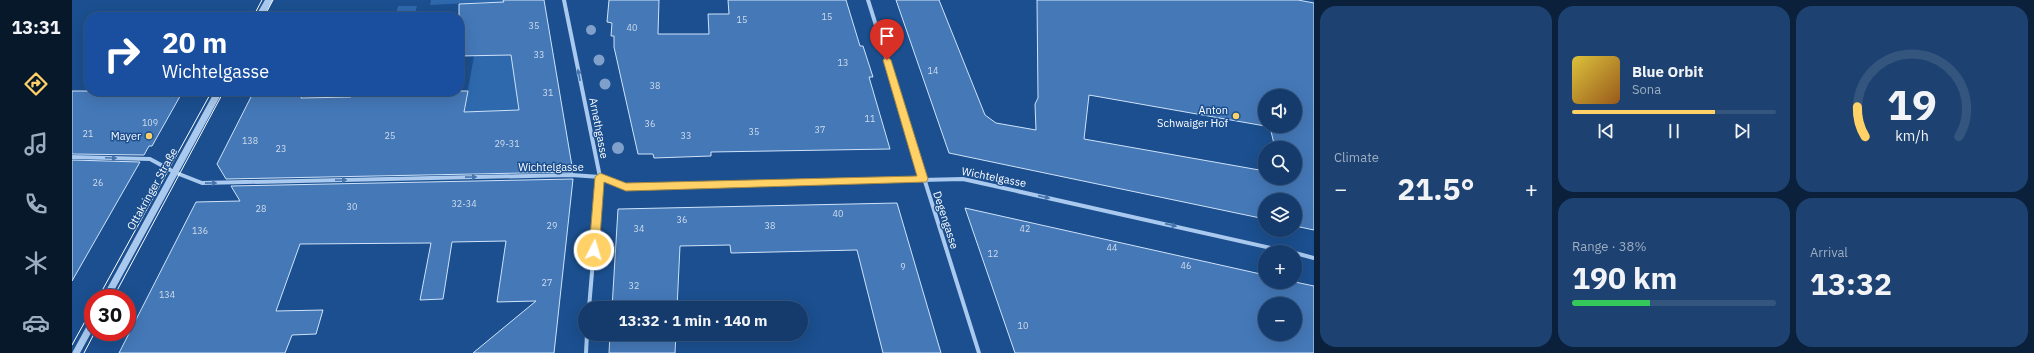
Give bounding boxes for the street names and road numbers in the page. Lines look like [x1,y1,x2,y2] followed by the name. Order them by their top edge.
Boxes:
[586,96,612,160] street label: Arnethgasse
[124,145,180,233] street label: Ottakringer Straße
[518,160,584,174] street label: Wichtelgasse
[961,164,1027,190] street label: Wichtelgasse
[930,189,962,251] street label: Degengasse

